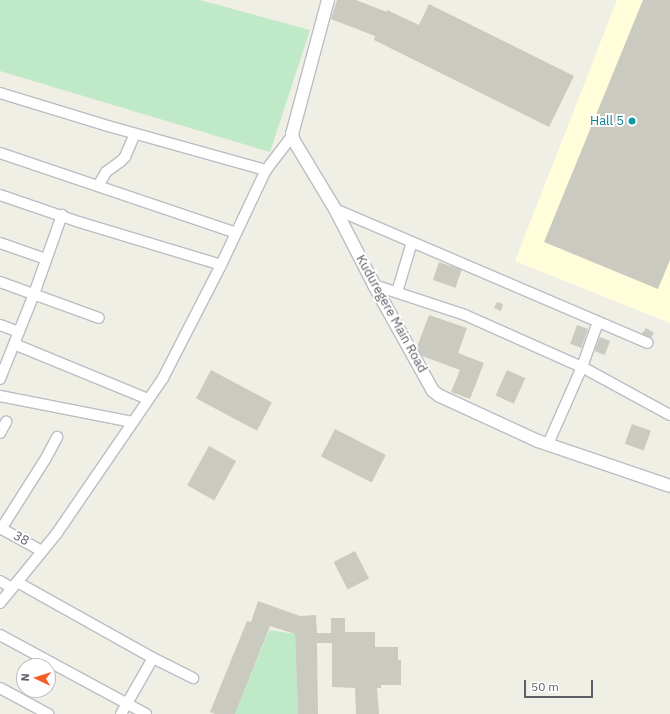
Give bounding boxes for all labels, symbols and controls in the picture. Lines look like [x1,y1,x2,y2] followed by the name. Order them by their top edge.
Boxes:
[590,113,624,129] place label: Hall 5
[627,116,637,126] marker: Hall 5
[352,252,430,376] street label: Kuduregere Main Road
[10,528,32,550] street label: 38
[16,658,56,698] north arrow
[526,672,595,698] scale bar
[18,673,32,682] text: N
[531,679,559,694] text: 50 m

